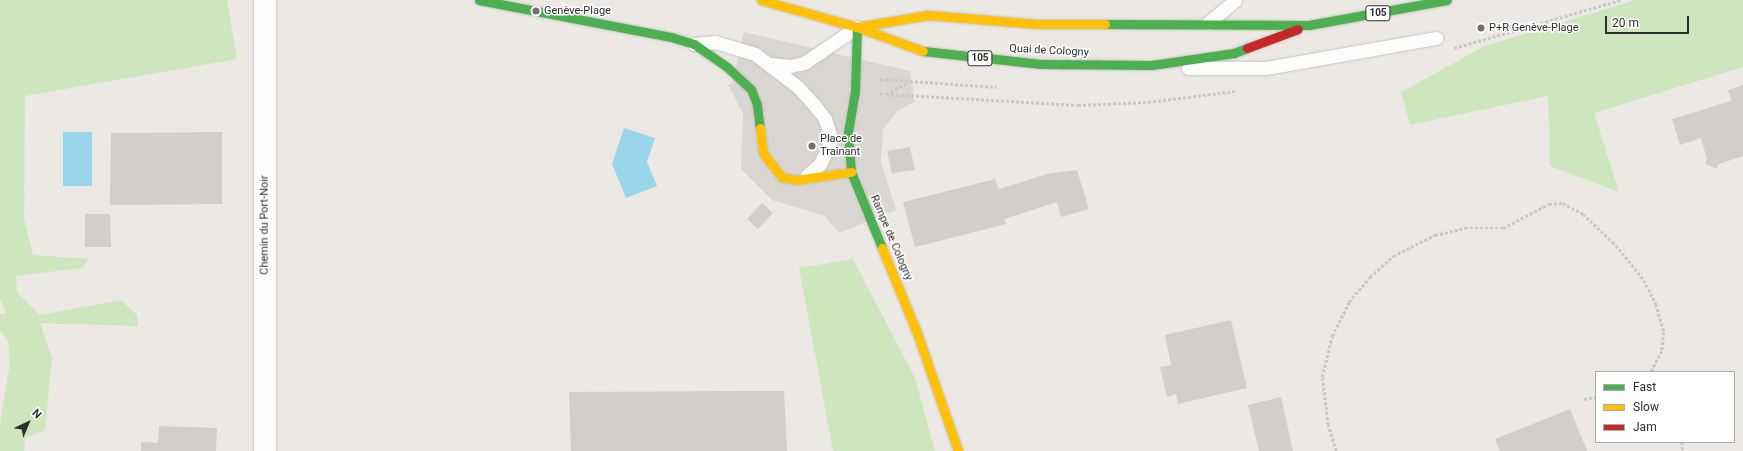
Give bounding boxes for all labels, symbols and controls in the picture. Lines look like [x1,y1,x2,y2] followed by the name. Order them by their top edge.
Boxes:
[544,4,611,18] place label: Genève-Plage
[1365,5,1391,21] road number: 105
[531,6,541,16] marker: Genève-Plage
[1607,8,1691,34] scale bar
[1612,16,1639,30] text: 20 m
[1489,21,1579,35] place label: P+R Genève-Plage
[1476,23,1486,33] marker: P+R Genève-Plage
[1009,42,1089,60] street label: Quai de Cologny
[967,50,993,66] road number: 105
[820,133,862,159] place label: Place de Traînant
[807,141,817,151] marker: Place de Traînant
[258,175,272,275] street label: Chemin du Port-Noir
[867,193,915,283] street label: Rampe de Cologny
[1595,371,1735,443] legend
[1633,380,1656,394] text: Fast
[1633,400,1659,414] text: Slow
[8,403,48,443] north arrow
[29,407,44,421] text: N
[1633,420,1657,434] text: Jam

